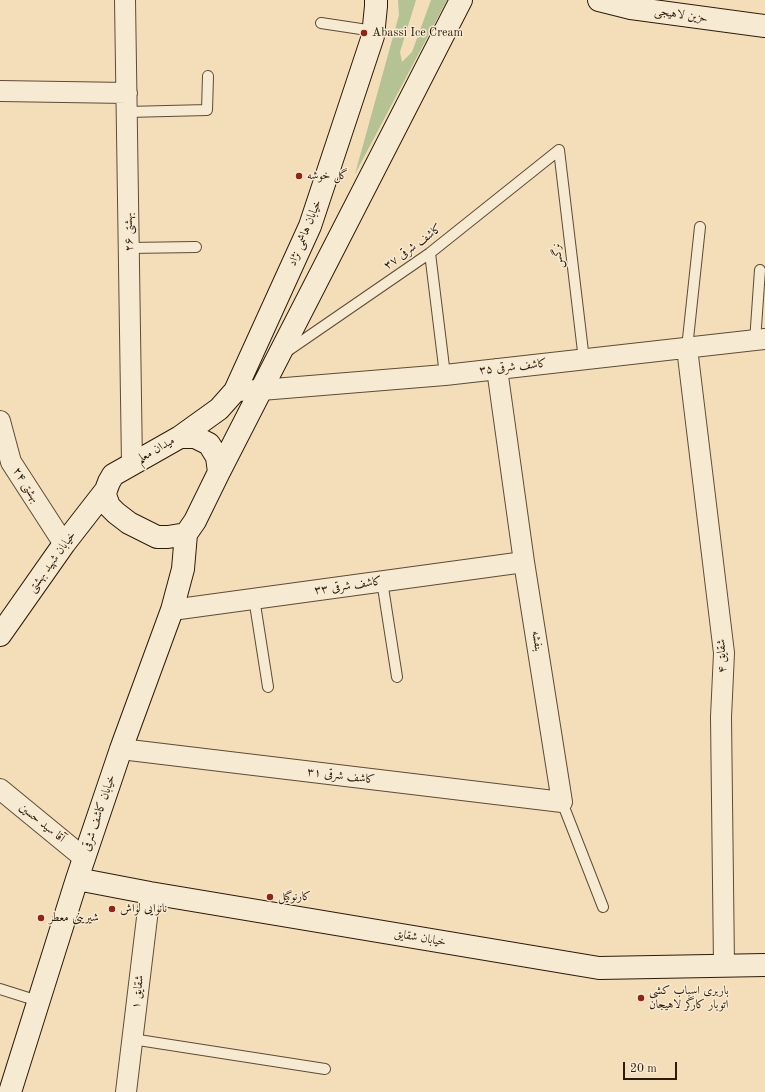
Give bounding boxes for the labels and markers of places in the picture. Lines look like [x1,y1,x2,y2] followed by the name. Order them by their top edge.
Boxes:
[372,26,463,40] place label: Abassi Ice Cream
[359,28,369,38] marker: Abassi Ice Cream
[307,169,348,183] place label: گل خوشه
[294,171,304,181] marker: گل خوشه
[278,890,311,904] place label: کارنوگیل
[265,892,275,902] marker: کارنوگیل
[120,902,167,916] place label: نانوایی لواش
[107,904,117,914] marker: نانوایی لواش
[49,911,99,925] place label: شیرینی معطر
[36,913,46,923] marker: شیرینی معطر
[649,984,729,1012] place label: باربری اسباب کشی اتوبار کارگر لاهیجان
[636,993,646,1003] marker: باربری اسباب کشی اتوبار کارگر لاهیجان

